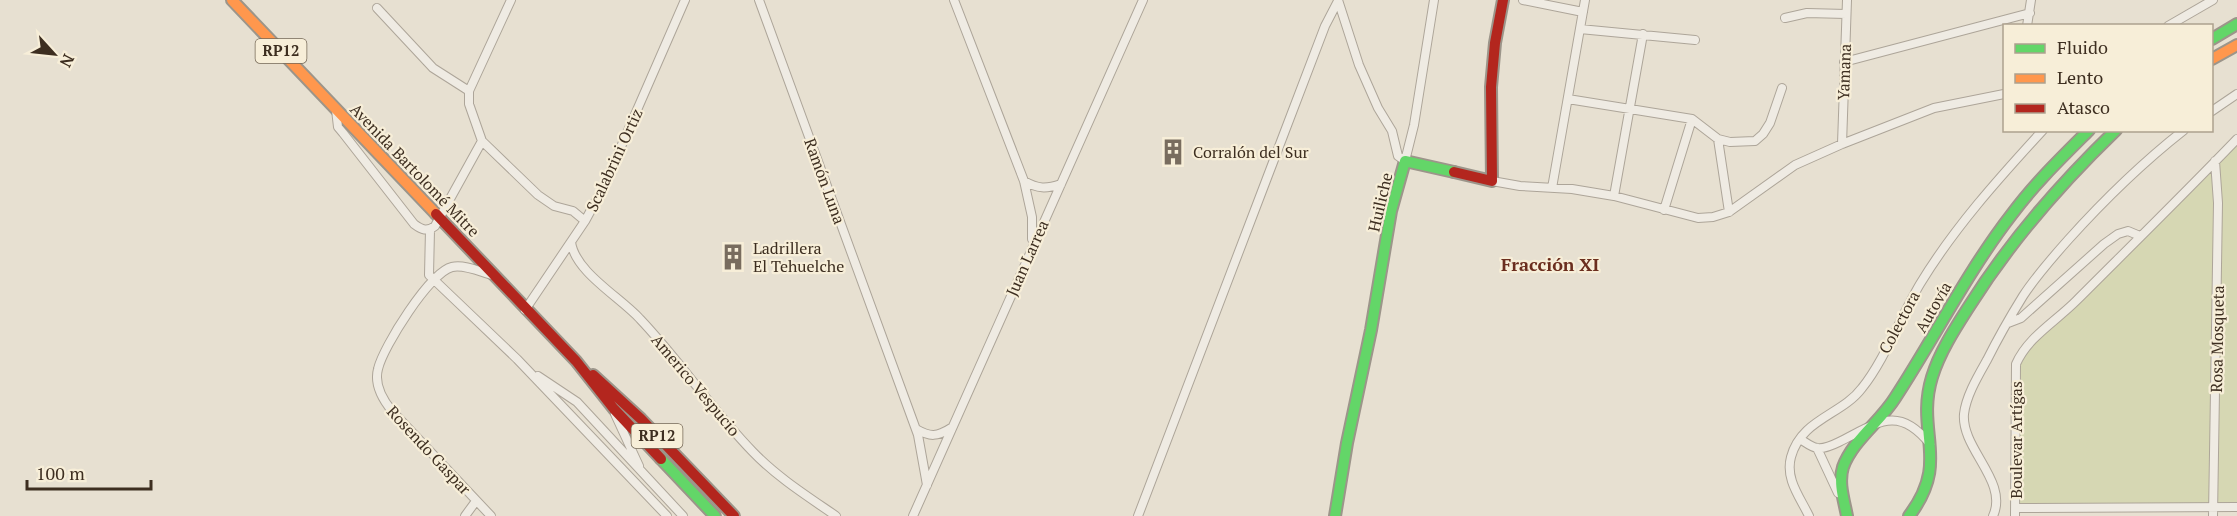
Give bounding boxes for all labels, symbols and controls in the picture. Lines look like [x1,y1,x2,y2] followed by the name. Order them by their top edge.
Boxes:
[24,24,84,84] north arrow
[2003,24,2213,132] legend
[2057,35,2108,59] text: Fluido
[256,39,306,63] road number: RP12
[1832,43,1856,101] street label: Yamana
[55,50,80,71] text: N
[2057,65,2103,89] text: Lento
[2057,95,2110,119] text: Atasco
[345,98,485,242] street label: Avenida Bartolomé Mitre
[580,105,648,215] street label: Scalabrini Ortiz
[799,135,851,227] street label: Ramón Luna
[1158,137,1188,167] building icon: Corralón del Sur
[1193,141,1310,163] place label: Corralón del Sur
[1363,170,1397,234] street label: Huiliche
[1000,216,1054,300] street label: Juan Larrea
[753,237,844,277] place label: Ladrillera El Tehuelche
[718,242,748,272] building icon: Ladrillera El Tehuelche
[1501,252,1599,276] district label: Fracción XI
[1910,277,1956,337] street label: Autovía
[2205,285,2229,393] street label: Rosa Mosqueta
[1873,287,1925,357] street label: Colectora
[647,329,745,441] street label: Americo Vespucio
[2005,381,2027,499] street label: Boulevar Artígas
[382,401,477,500] street label: Rosendo Gaspar
[632,424,682,448] road number: RP12
[27,453,152,491] scale bar
[36,461,85,485] text: 100 m

